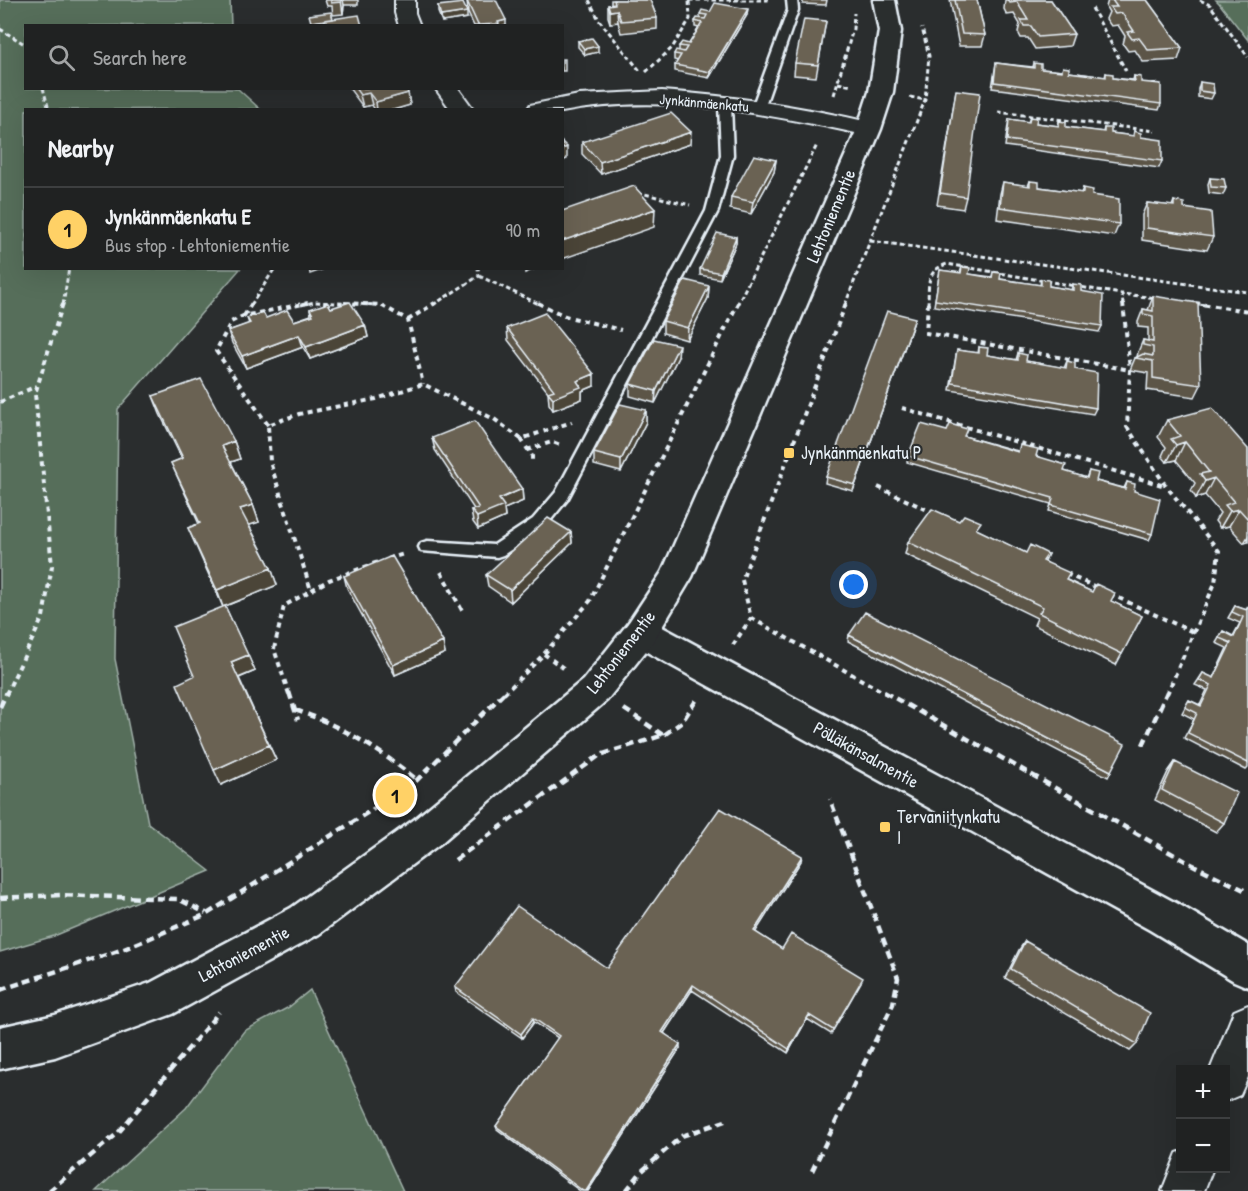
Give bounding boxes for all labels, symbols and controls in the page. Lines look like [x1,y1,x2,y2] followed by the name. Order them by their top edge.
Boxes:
[24,24,564,90] search box
[45,41,78,74] icon: search
[93,42,187,72] text: Search here
[658,88,750,117] street label: Jynkänmäenkatu
[48,130,114,165] text: Nearby
[800,165,861,266] street label: Lehtoniementie
[105,201,251,231] text: Jynkänmäenkatu E
[64,216,71,243] text: 1
[506,216,540,243] text: 90 m
[105,231,290,258] text: Bus stop · Lehtoniementie
[801,440,921,465] place label: Jynkänmäenkatu P
[782,446,796,460] marker: Jynkänmäenkatu P
[839,570,868,599] your location
[580,605,661,698] street label: Lehtoniementie
[809,715,924,794] street label: Pölläkänsalmentie
[376,772,414,818] pin: 1
[897,804,1000,850] place label: Tervaniitynkatu I
[878,820,892,834] marker: Tervaniitynkatu I
[194,919,293,988] street label: Lehtoniementie
[1176,1065,1230,1173] map controls
[1176,1065,1230,1119] button: +
[1176,1119,1230,1173] button: −

